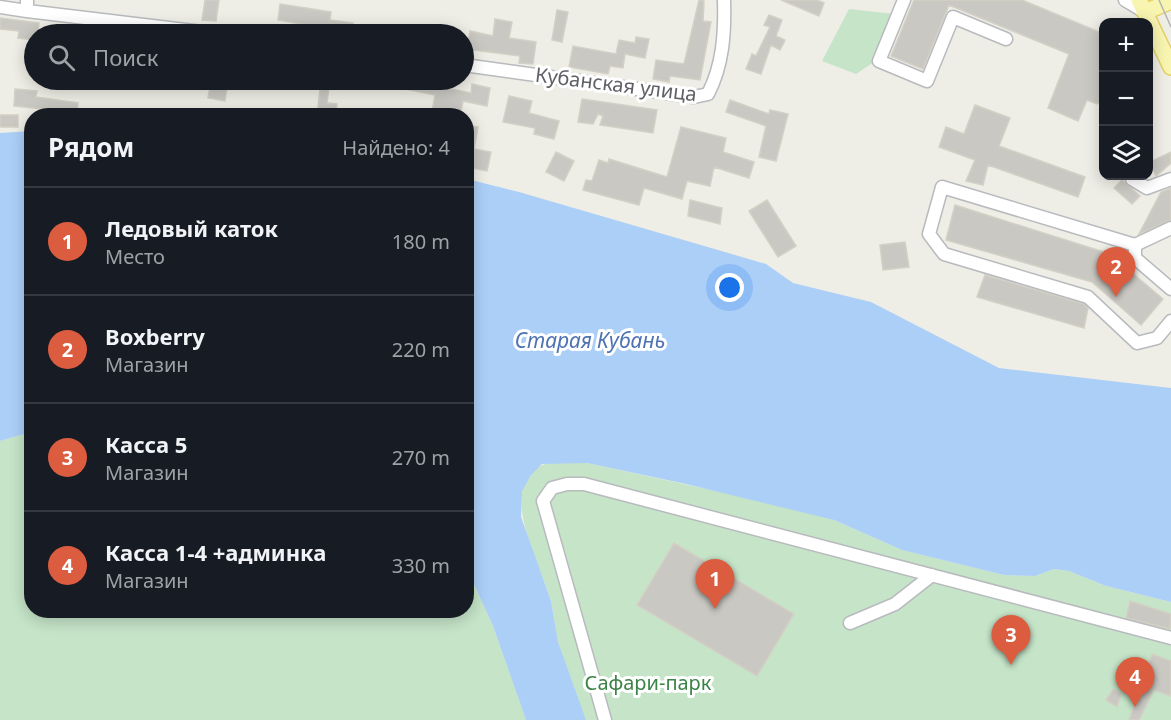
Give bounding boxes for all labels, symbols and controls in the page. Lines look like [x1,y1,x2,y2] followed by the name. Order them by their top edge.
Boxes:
[1099,18,1153,180] map controls
[1099,18,1153,72] button: +
[24,24,474,90] search box
[45,41,78,74] icon: search
[93,42,158,72] text: Поиск
[534,61,698,107] street label: Кубанская улица
[1099,72,1153,126] button: −
[1099,126,1153,180] button: layers
[48,129,134,165] text: Рядом
[342,134,450,161] text: Найдено: 4
[105,213,278,243] text: Ледовый каток
[62,228,73,255] text: 1
[392,228,450,255] text: 180 m
[105,243,165,270] text: Место
[1096,248,1136,297] pin: 2
[715,273,744,302] your location
[105,321,205,351] text: Boxberry
[515,326,665,354] water label: Старая Кубань
[62,336,73,363] text: 2
[392,336,450,363] text: 220 m
[105,351,189,378] text: Магазин
[105,429,187,459] text: Касса 5
[62,444,73,471] text: 3
[392,444,450,471] text: 270 m
[105,459,189,486] text: Магазин
[105,537,326,567] text: Касса 1-4 +админка
[62,552,73,579] text: 4
[392,552,450,579] text: 330 m
[696,560,734,609] pin: 1
[105,567,189,594] text: Магазин
[992,616,1030,665] pin: 3
[1116,658,1154,707] pin: 4
[585,669,712,696] park label: Сафари-парк

